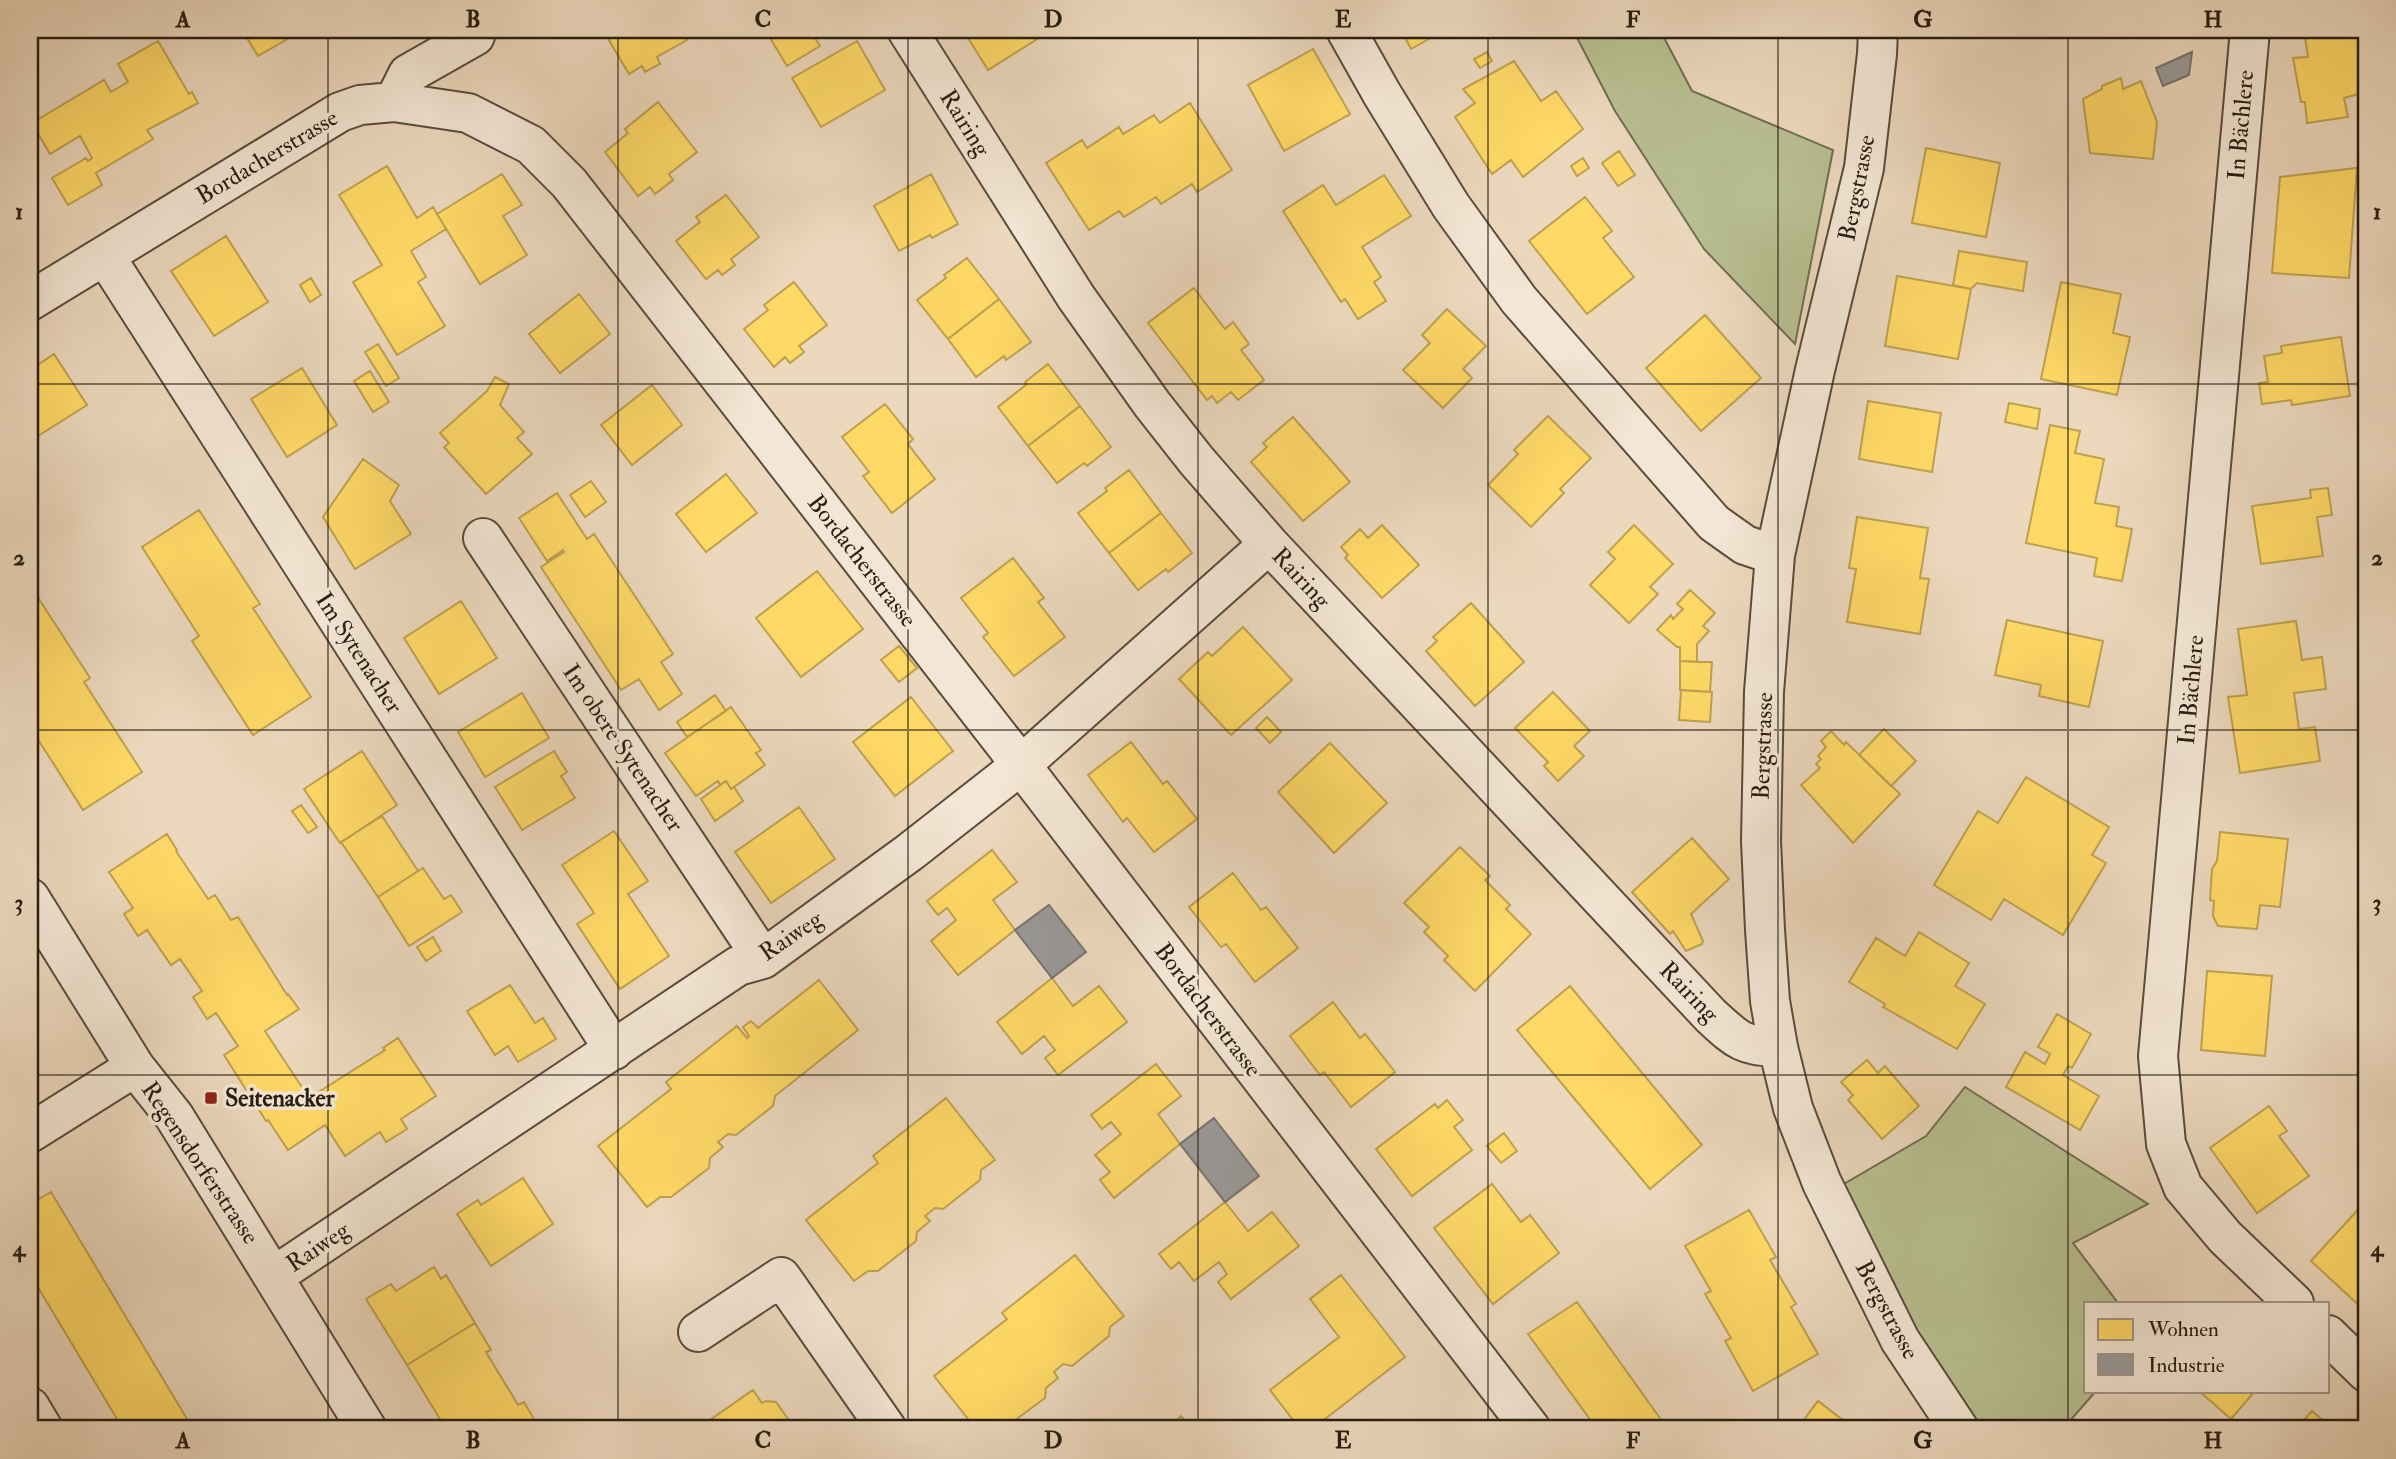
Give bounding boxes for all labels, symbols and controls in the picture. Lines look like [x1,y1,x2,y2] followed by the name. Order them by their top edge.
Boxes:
[175,5,191,34] text: A
[465,5,481,34] text: B
[755,5,771,34] text: C
[1044,5,1062,34] text: D
[1335,5,1352,34] text: E
[1626,5,1641,34] text: F
[1913,5,1933,34] text: G
[2204,5,2223,34] text: H
[2221,69,2261,181] street label: In Bächlere
[933,84,998,163] street label: Rairing
[190,102,344,212] street label: Bordacherstrasse
[1832,132,1882,244] street label: Bergstrasse
[15,197,23,226] text: 1
[2373,197,2381,226] text: 1
[800,488,924,634] street label: Bordacherstrasse
[1265,541,1338,616] street label: Rairing
[13,543,25,572] text: 2
[2371,543,2383,572] text: 2
[308,587,410,720] street label: Im Sytenacher
[2171,634,2211,746] street label: In Bächlere
[555,658,691,838] street label: Im obere Sytenacher
[1746,692,1780,800] street label: Bergstrasse
[15,888,23,917] text: 3
[2373,888,2381,917] text: 3
[753,903,830,968] street label: Raiweg
[1147,937,1269,1083] street label: Bordacherstrasse
[1653,955,1726,1030] street label: Rairing
[134,1076,266,1250] street label: Regensdorferstrasse
[225,1083,336,1114] place label: Seitenacker
[203,1090,219,1106] marker: Seitenacker
[280,1214,357,1279] street label: Raiweg
[12,1234,27,1263] text: 4
[2370,1234,2385,1263] text: 4
[1848,1255,1926,1365] street label: Bergstrasse
[2084,1302,2330,1392] legend
[2147,1316,2219,1343] text: Wohnen
[2148,1352,2225,1379] text: Industrie
[175,1426,191,1455] text: A
[465,1426,481,1455] text: B
[755,1426,771,1455] text: C
[1044,1426,1062,1455] text: D
[1335,1426,1352,1455] text: E
[1626,1426,1641,1455] text: F
[1913,1426,1933,1455] text: G
[2204,1426,2223,1455] text: H

